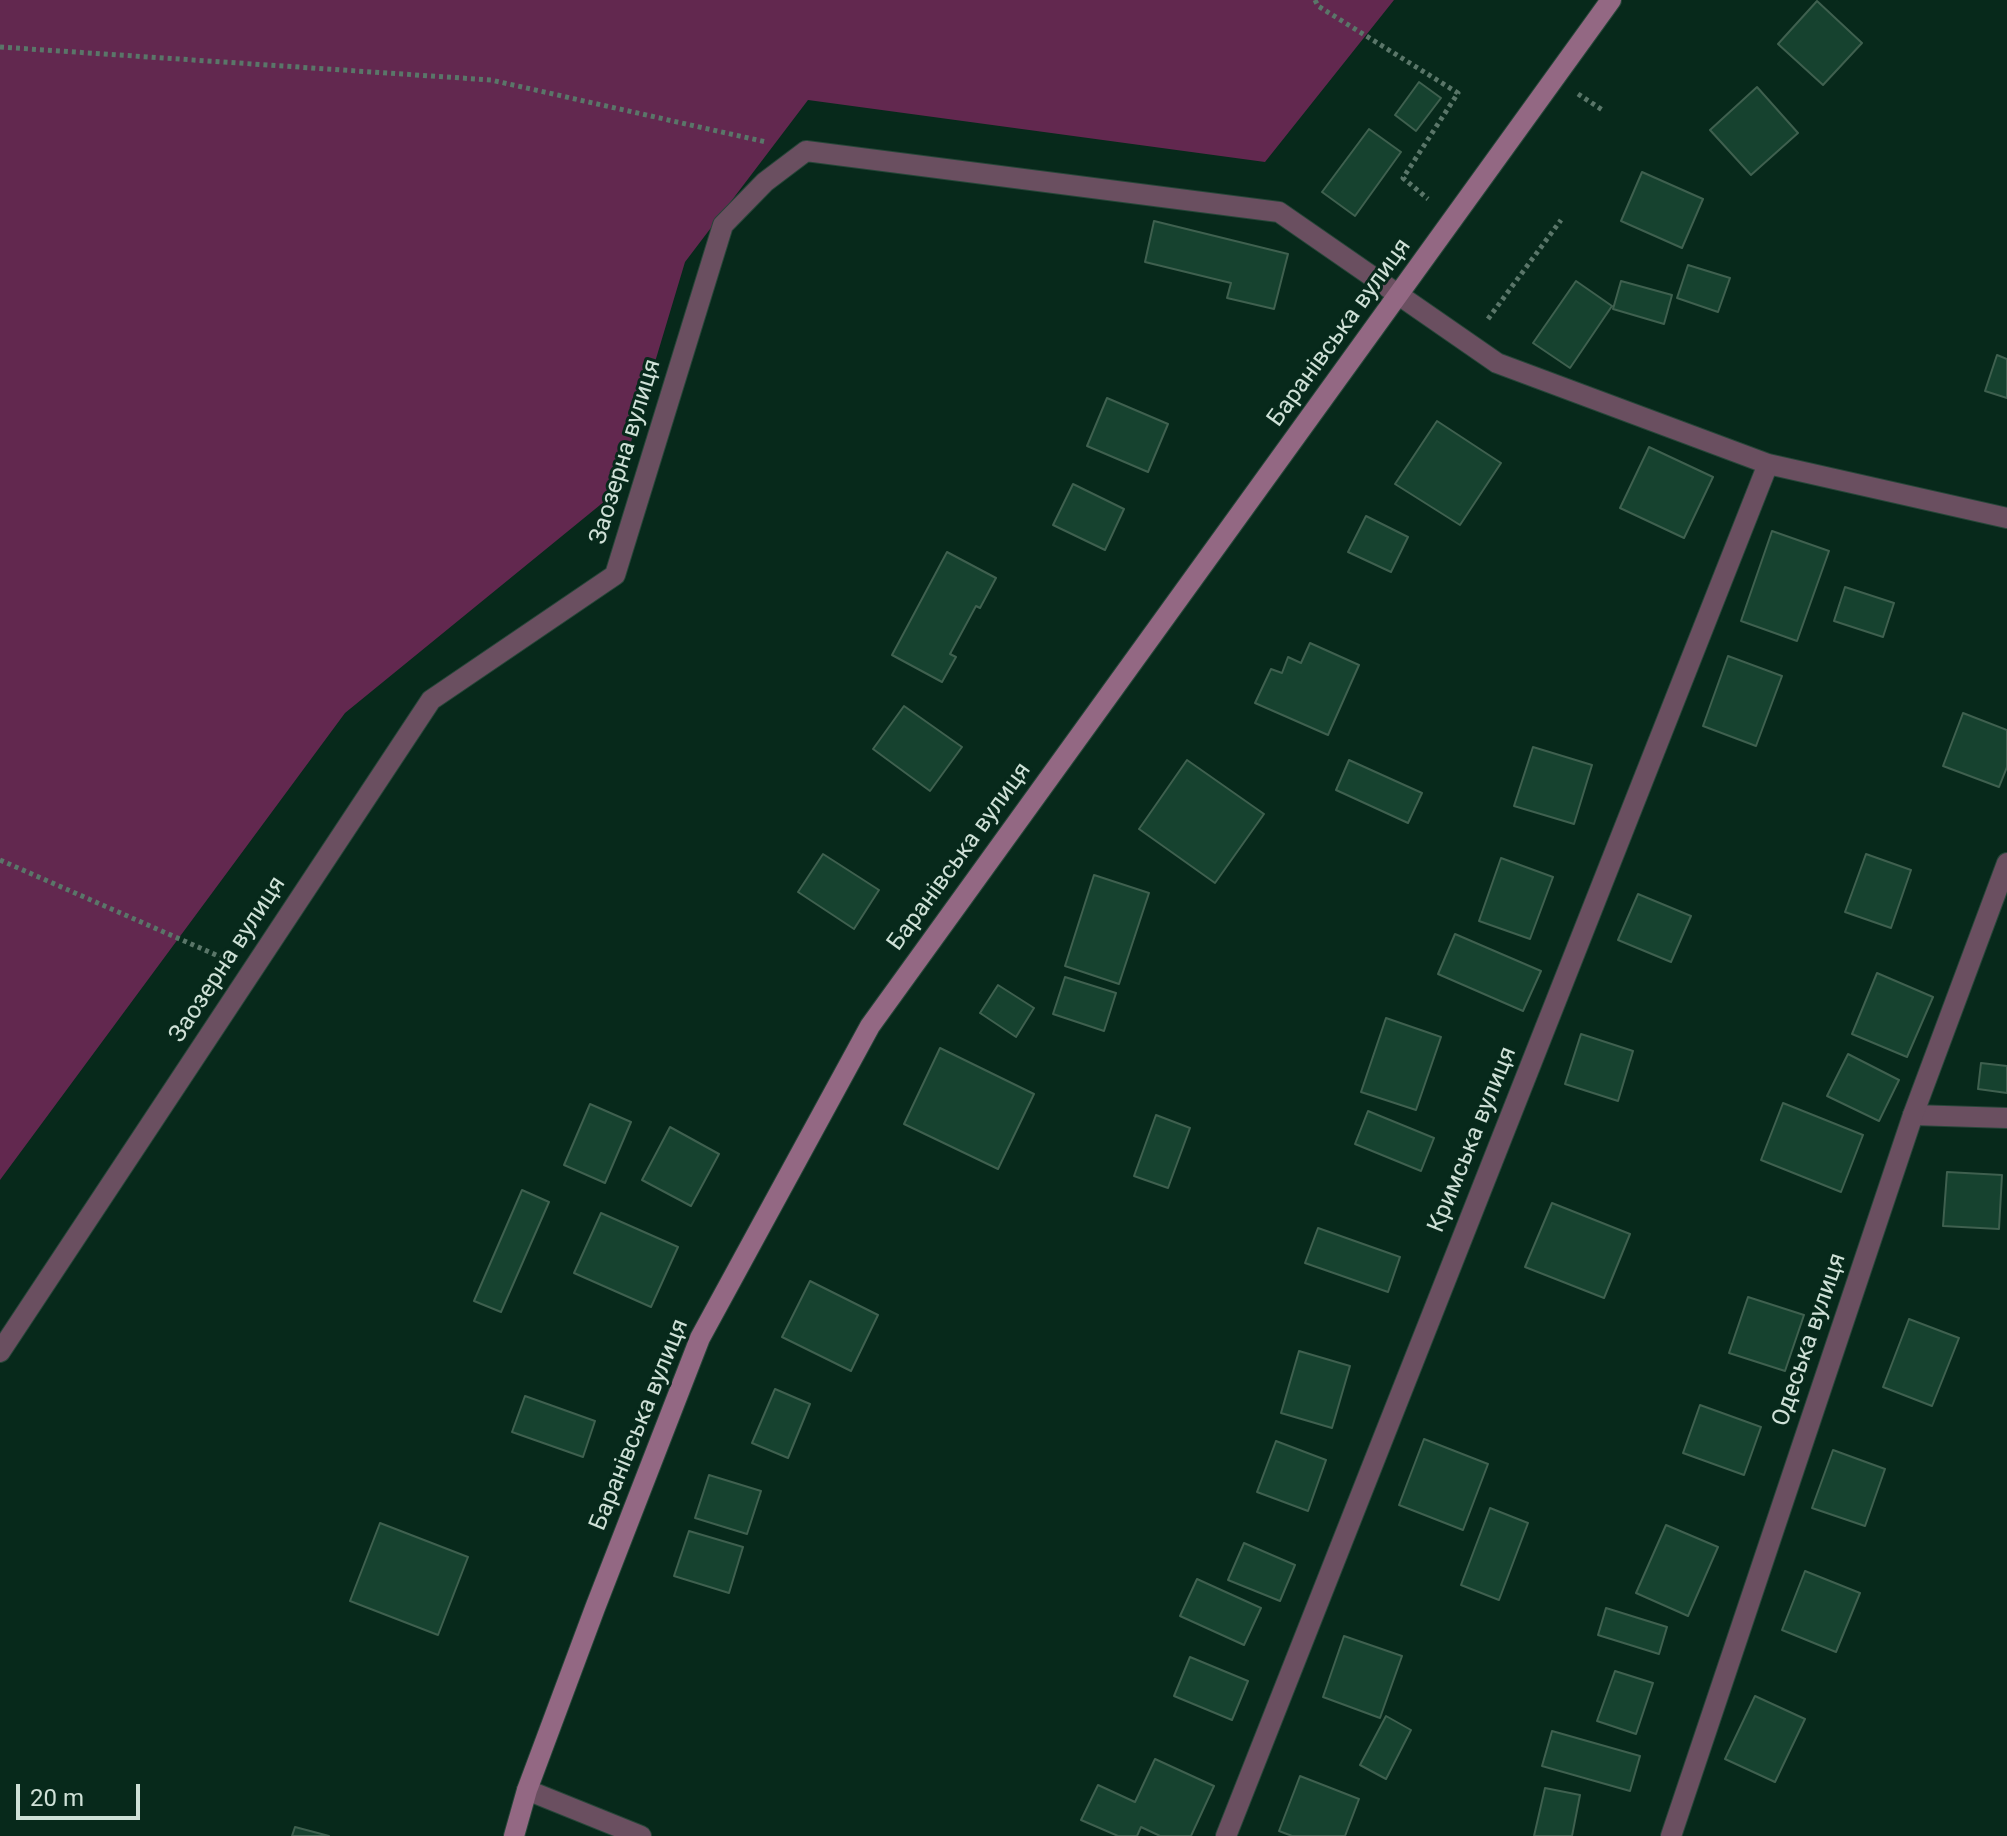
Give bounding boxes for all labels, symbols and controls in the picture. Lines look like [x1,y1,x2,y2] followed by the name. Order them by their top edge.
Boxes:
[1262,233,1418,433] street label: Баранівська вулиця
[584,356,668,548] street label: Заозерна вулиця
[882,757,1038,957] street label: Баранівська вулиця
[164,872,292,1048] street label: Заозерна вулиця
[1423,1043,1523,1237] street label: Кримська вулиця
[1767,1250,1853,1430] street label: Одеська вулиця
[584,1315,696,1535] street label: Баранівська вулиця
[20,1768,144,1818] scale bar
[30,1784,84,1812] text: 20 m

